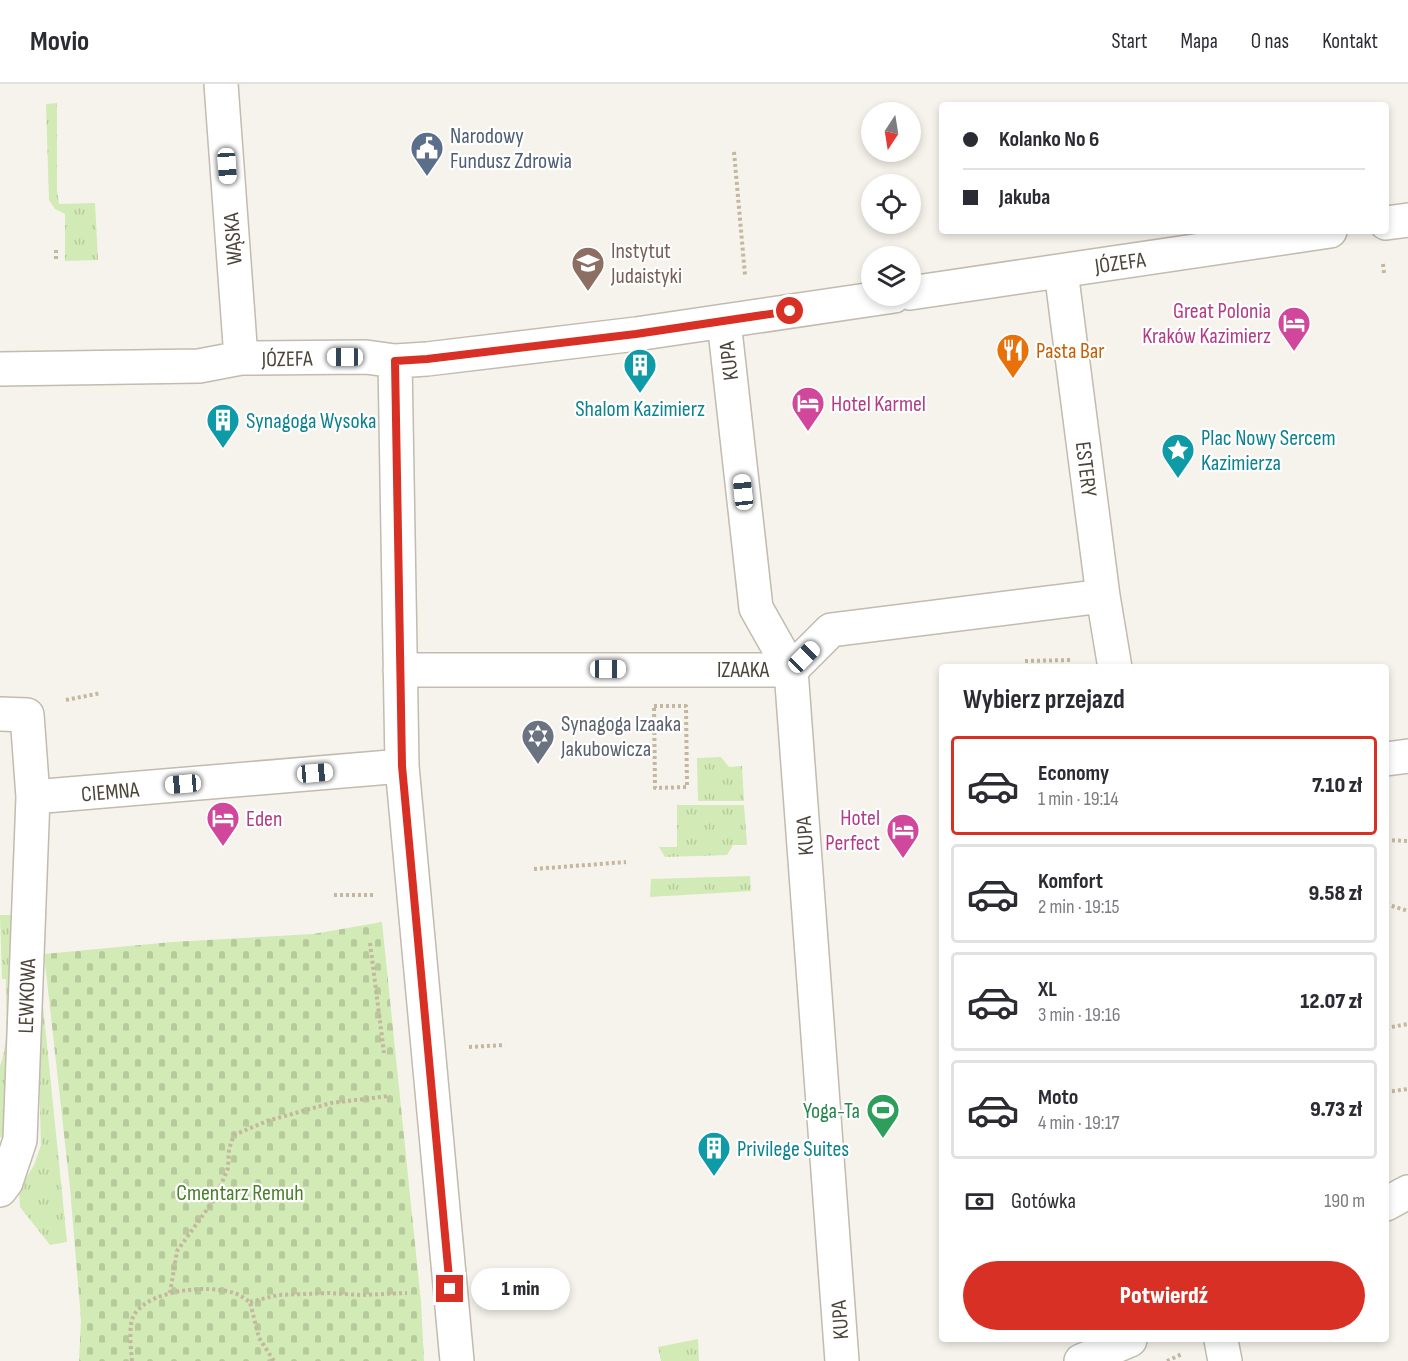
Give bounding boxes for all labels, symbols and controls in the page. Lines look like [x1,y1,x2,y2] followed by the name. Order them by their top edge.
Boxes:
[30,25,89,58] text: Movio
[1111,29,1148,54] text: Start
[1181,29,1218,54] text: Mapa
[1251,29,1289,54] text: O nas
[1322,29,1378,54] text: Kontakt
[861,102,921,162] north arrow
[861,102,921,306] map controls
[450,123,572,175] place label: Narodowy Fundusz Zdrowia
[999,126,1099,153] text: Kolanko No 6
[409,130,445,177] public building icon: Narodowy Fundusz Zdrowia
[217,147,237,185] car
[861,174,921,234] button: locate
[999,184,1050,211] text: Jakuba
[218,211,249,266] street label: WĄSKA
[610,238,682,290] place label: Instytut Judaistyki
[570,245,606,292] school or university icon: Instytut Judaistyki
[861,246,921,306] button: layers
[1092,246,1148,281] street label: JÓZEFA
[776,297,803,324] route start
[1142,298,1271,350] place label: Great Polonia Kraków Kazimierz
[1276,305,1312,352] hotel icon: Great Polonia Kraków Kazimierz
[995,332,1031,379] restaurant icon: Pasta Bar
[1036,338,1105,365] place label: Pasta Bar
[714,339,745,382] street label: KUPA
[260,346,313,373] street label: JÓZEFA
[622,347,658,394] building icon: Shalom Kazimierz
[327,348,363,366] car
[790,385,826,432] hotel icon: Hotel Karmel
[831,391,926,418] place label: Hotel Karmel
[575,396,705,423] place label: Shalom Kazimierz
[205,402,241,449] building icon: Synagoga Wysoka
[246,408,377,435] place label: Synagoga Wysoka
[1201,425,1336,477] place label: Plac Nowy Sercem Kazimierza
[1160,432,1196,479] place icon: Plac Nowy Sercem Kazimierza
[1069,440,1102,498] street label: ESTERY
[732,473,754,511] car
[785,638,823,676] car
[717,657,770,684] street label: IZAAKA
[590,660,626,678] car
[963,684,1125,716] text: Wybierz przejazd
[560,711,681,763] place label: Synagoga Izaaka Jakubowicza
[520,718,556,765] synagogue icon: Synagoga Izaaka Jakubowicza
[966,759,1020,813] icon: car
[1038,760,1109,787] text: Economy
[296,762,334,784] car
[1312,772,1362,799] text: 7.10 zł
[164,773,202,795] car
[80,776,141,808] street label: CIEMNA
[1038,787,1119,811] text: 1 min · 19:14
[205,800,241,847] hotel icon: Eden
[825,805,880,857] place label: Hotel Perfect
[246,806,282,833] place label: Eden
[885,812,921,859] hotel icon: Hotel Perfect
[791,815,820,856] street label: KUPA
[966,867,1020,921] icon: car
[1038,868,1103,895] text: Komfort
[1308,880,1362,907] text: 9.58 zł
[1038,895,1120,919] text: 2 min · 19:15
[13,957,42,1034] street label: LEWKOWA
[966,975,1020,1029] icon: car
[1038,976,1057,1003] text: XL
[1300,988,1362,1015] text: 12.07 zł
[1038,1003,1120,1027] text: 3 min · 19:16
[966,1083,1020,1137] icon: car
[1038,1084,1078,1111] text: Moto
[865,1092,901,1139] sports icon: Yoga-Ta
[1310,1096,1362,1123] text: 9.73 zł
[803,1098,860,1125] place label: Yoga-Ta
[1038,1111,1120,1135] text: 4 min · 19:17
[696,1130,732,1177] building icon: Privilege Suites
[737,1136,849,1163] place label: Privilege Suites
[176,1180,304,1207] park label: Cmentarz Remuh
[963,1185,996,1218] icon: cash
[1011,1188,1076,1215] text: Gotówka
[1324,1189,1365,1213] text: 190 m
[963,1261,1365,1330] button: Potwierdź
[471,1268,570,1310] callout: 1 min
[436,1275,463,1302] route end
[501,1277,540,1301] text: 1 min
[826,1299,855,1340] street label: KUPA

